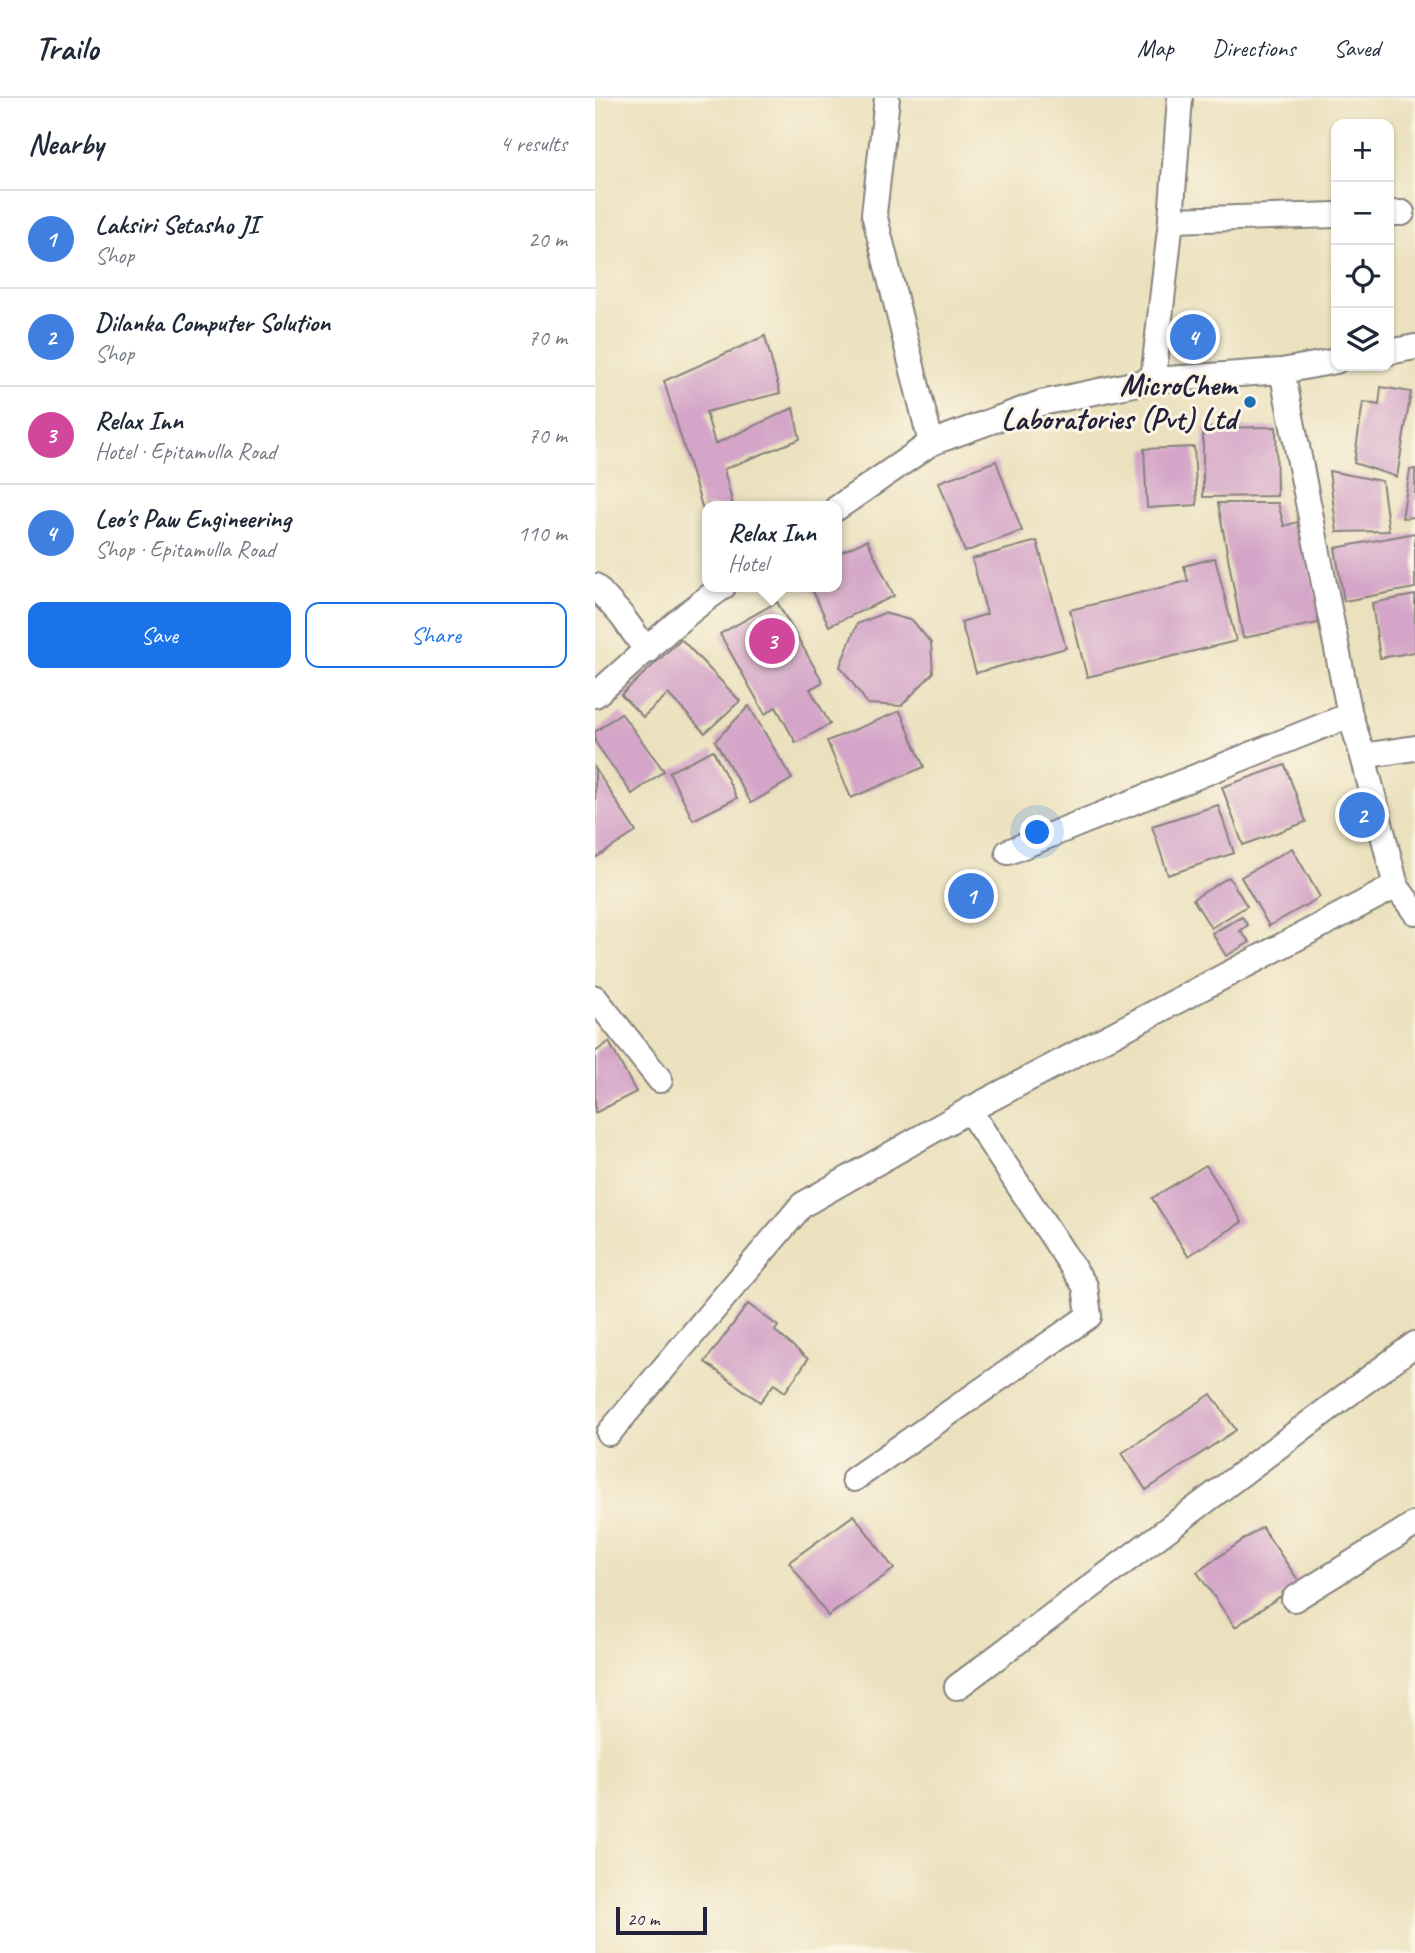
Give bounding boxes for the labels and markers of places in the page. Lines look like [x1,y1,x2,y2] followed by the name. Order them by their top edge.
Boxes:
[1170,311,1216,363] pin: 4
[1001,366,1241,438] place label: MicroChem Laboratories (Pvt) Ltd
[1242,394,1258,410] marker: MicroChem Laboratories (Pvt) Ltd
[749,615,795,667] pin: 3
[1339,789,1385,841] pin: 2
[948,870,994,922] pin: 1

